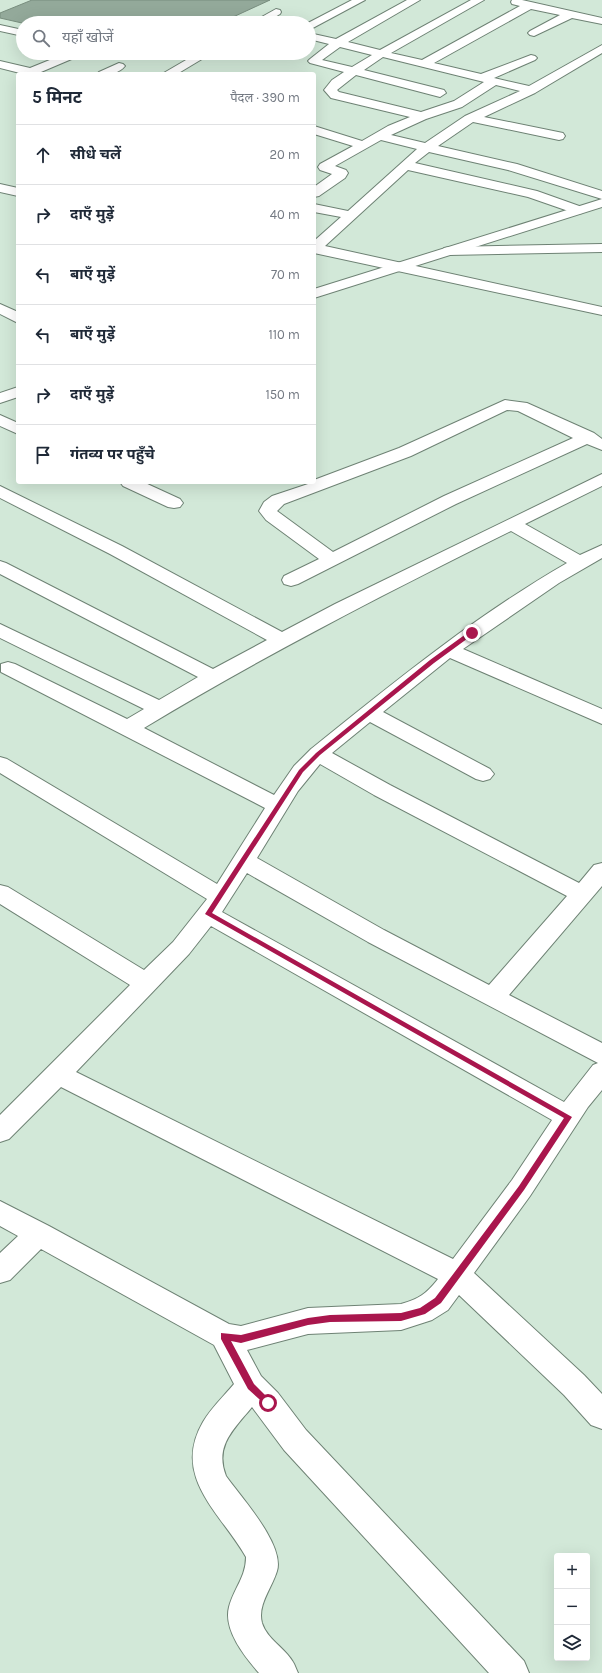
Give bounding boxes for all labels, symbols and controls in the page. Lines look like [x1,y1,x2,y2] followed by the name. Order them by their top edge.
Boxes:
[16,16,316,60] search box
[30,27,52,49] icon: search
[62,28,113,46] text: यहाँ खोजें
[32,87,82,107] text: 5 मिनट
[230,90,300,105] text: पैदल · 390 m
[32,144,54,166] icon: ahead
[70,145,121,163] text: सीधे चलें
[270,147,300,162] text: 20 m
[32,204,54,226] icon: right
[70,205,114,223] text: दाएँ मुड़ें
[270,207,300,222] text: 40 m
[32,264,54,286] icon: left
[70,265,115,283] text: बाएँ मुड़ें
[271,267,300,282] text: 70 m
[32,324,54,346] icon: left
[70,325,115,343] text: बाएँ मुड़ें
[268,327,300,342] text: 110 m
[32,384,54,406] icon: right
[70,385,114,403] text: दाएँ मुड़ें
[265,387,300,402] text: 150 m
[32,444,54,466] icon: arrive
[70,445,155,463] text: गंतव्य पर पहुँचे
[463,624,481,642] route end
[259,1394,277,1412] route start
[554,1553,590,1661] map controls
[554,1553,590,1589] button: +
[554,1589,590,1625] button: −
[554,1625,590,1661] button: layers

